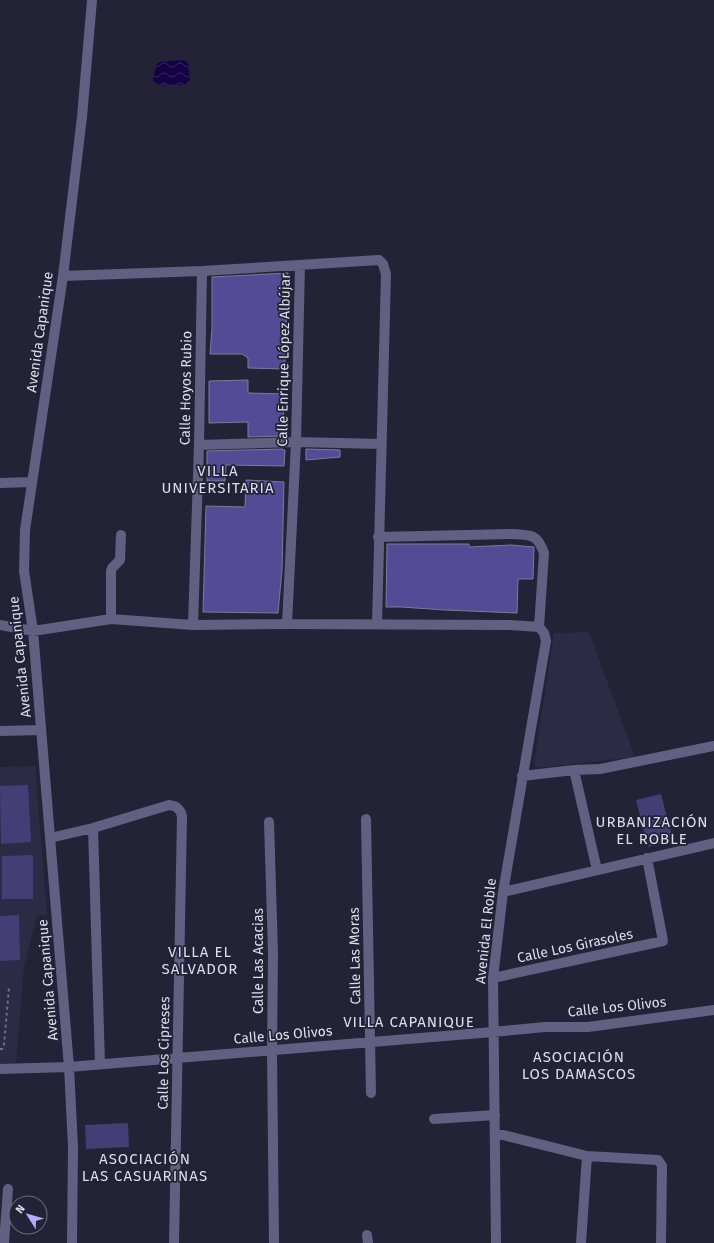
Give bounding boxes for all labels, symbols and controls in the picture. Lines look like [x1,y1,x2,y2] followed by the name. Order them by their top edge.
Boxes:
[23,271,57,393] street label: Avenida Capanique
[274,273,294,447] street label: Calle Enrique López Albújar
[177,331,195,445] street label: Calle Hoyos Rubio
[161,462,275,497] district label: VILLA UNIVERSITARIA
[5,596,35,718] street label: Avenida Capanique
[595,813,709,848] district label: URBANIZACIÓN EL ROBLE
[472,877,500,985] street label: Avenida El Roble
[346,907,364,1005] street label: Calle Las Moras
[250,908,267,1014] street label: Calle Las Acacias
[34,919,62,1041] street label: Avenida Capanique
[516,925,635,967] street label: Calle Los Girasoles
[162,943,238,978] district label: VILLA EL SALVADOR
[567,993,668,1021] street label: Calle Los Olivos
[155,996,173,1110] street label: Calle Los Cipreses
[343,1013,475,1031] district label: VILLA CAPANIQUE
[233,1022,334,1048] street label: Calle Los Olivos
[522,1048,636,1083] district label: ASOCIACIÓN LOS DAMASCOS
[82,1150,208,1185] district label: ASOCIACIÓN LAS CASUARINAS
[8,1195,48,1235] north arrow
[13,1202,28,1216] text: N

